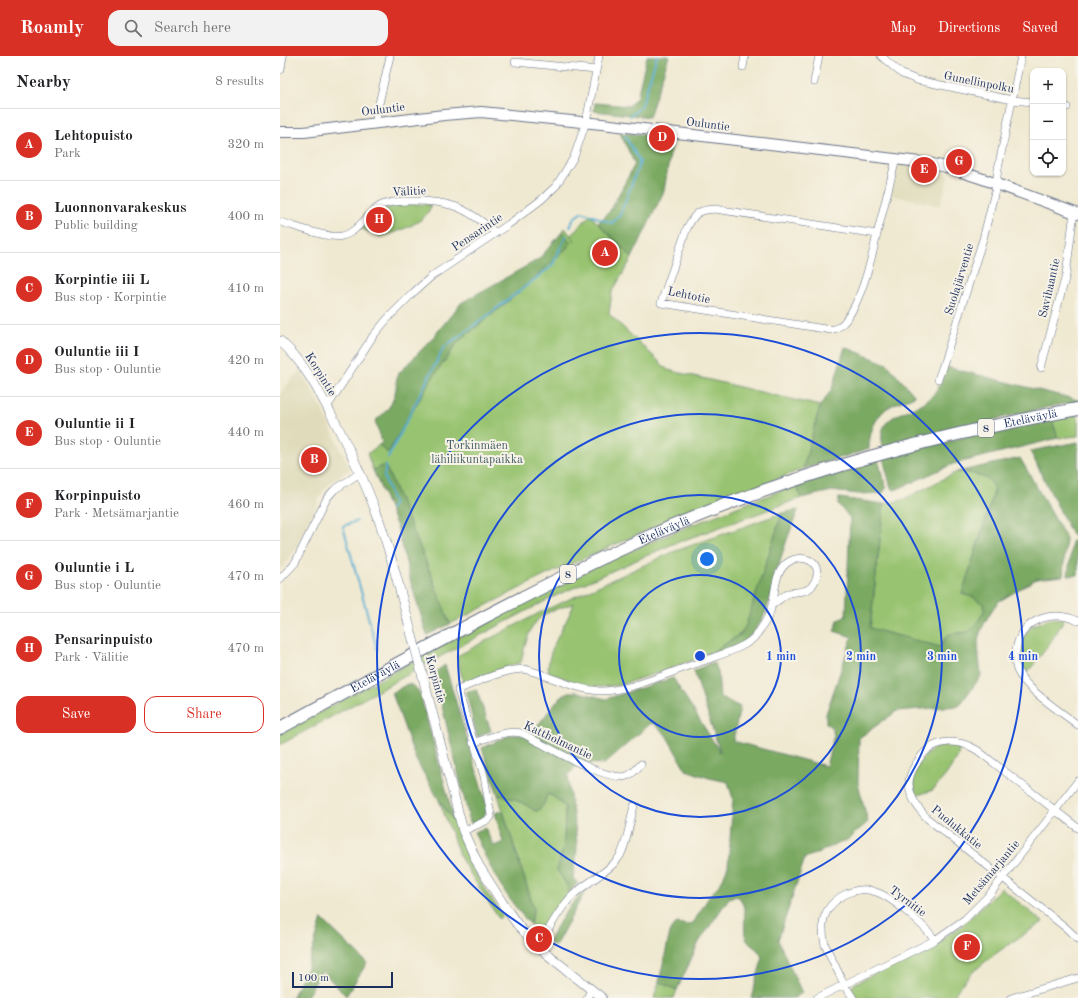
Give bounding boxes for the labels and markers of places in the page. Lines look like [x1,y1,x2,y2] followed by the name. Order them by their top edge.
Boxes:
[649,123,675,153] pin: D
[946,147,972,177] pin: G
[911,155,937,185] pin: E
[366,205,392,235] pin: H
[592,238,618,268] pin: A
[301,445,327,475] pin: B
[693,649,707,663] centre of rings
[526,924,552,954] pin: C
[954,932,980,962] pin: F

